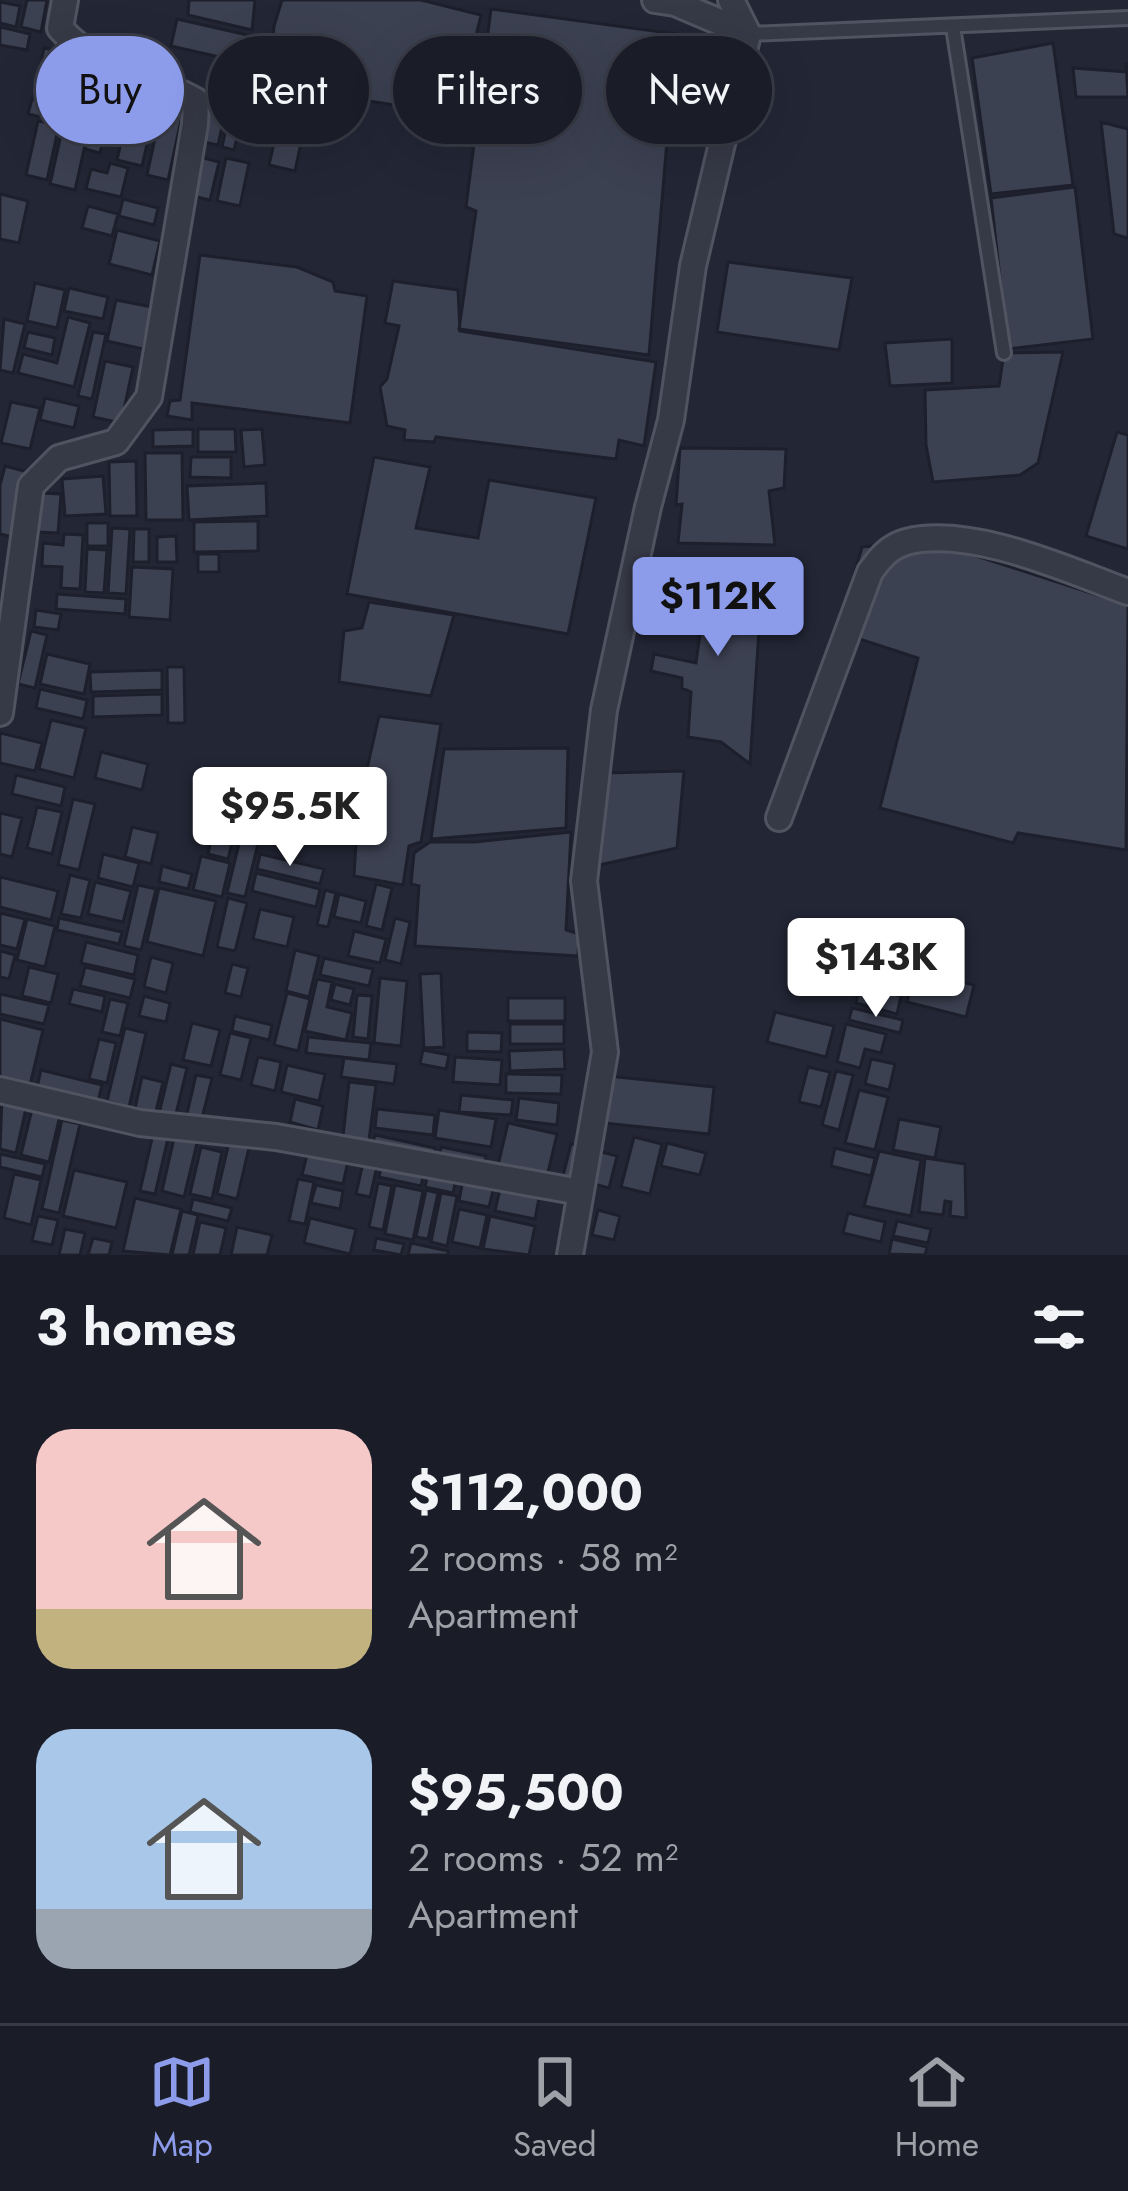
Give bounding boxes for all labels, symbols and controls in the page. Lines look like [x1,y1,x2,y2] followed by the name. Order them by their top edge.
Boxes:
[36,36,184,144] chip: Buy
[208,36,369,144] chip: Rent
[393,36,582,144] chip: Filters
[606,36,772,144] chip: New
[634,557,802,659] pin: $112K
[660,567,776,624] text: $112K
[192,767,388,869] pin: $95.5K
[220,777,360,834] text: $95.5K
[792,918,960,1020] pin: $143K
[815,928,937,985] text: $143K
[36,1290,236,1364] text: 3 homes
[1026,1294,1092,1360] icon: filters
[408,1455,643,1529] text: $112,000
[132,1477,276,1621] icon: home
[408,1529,677,1586] text: 2 rooms · 58 m²
[408,1586,578,1643] text: Apartment
[408,1755,624,1829] text: $95,500
[132,1777,276,1921] icon: home
[408,1829,678,1886] text: 2 rooms · 52 m²
[408,1886,578,1943] text: Apartment
[149,2049,215,2168] tab: Map
[513,2049,597,2168] tab: Saved
[895,2049,979,2168] tab: Home

